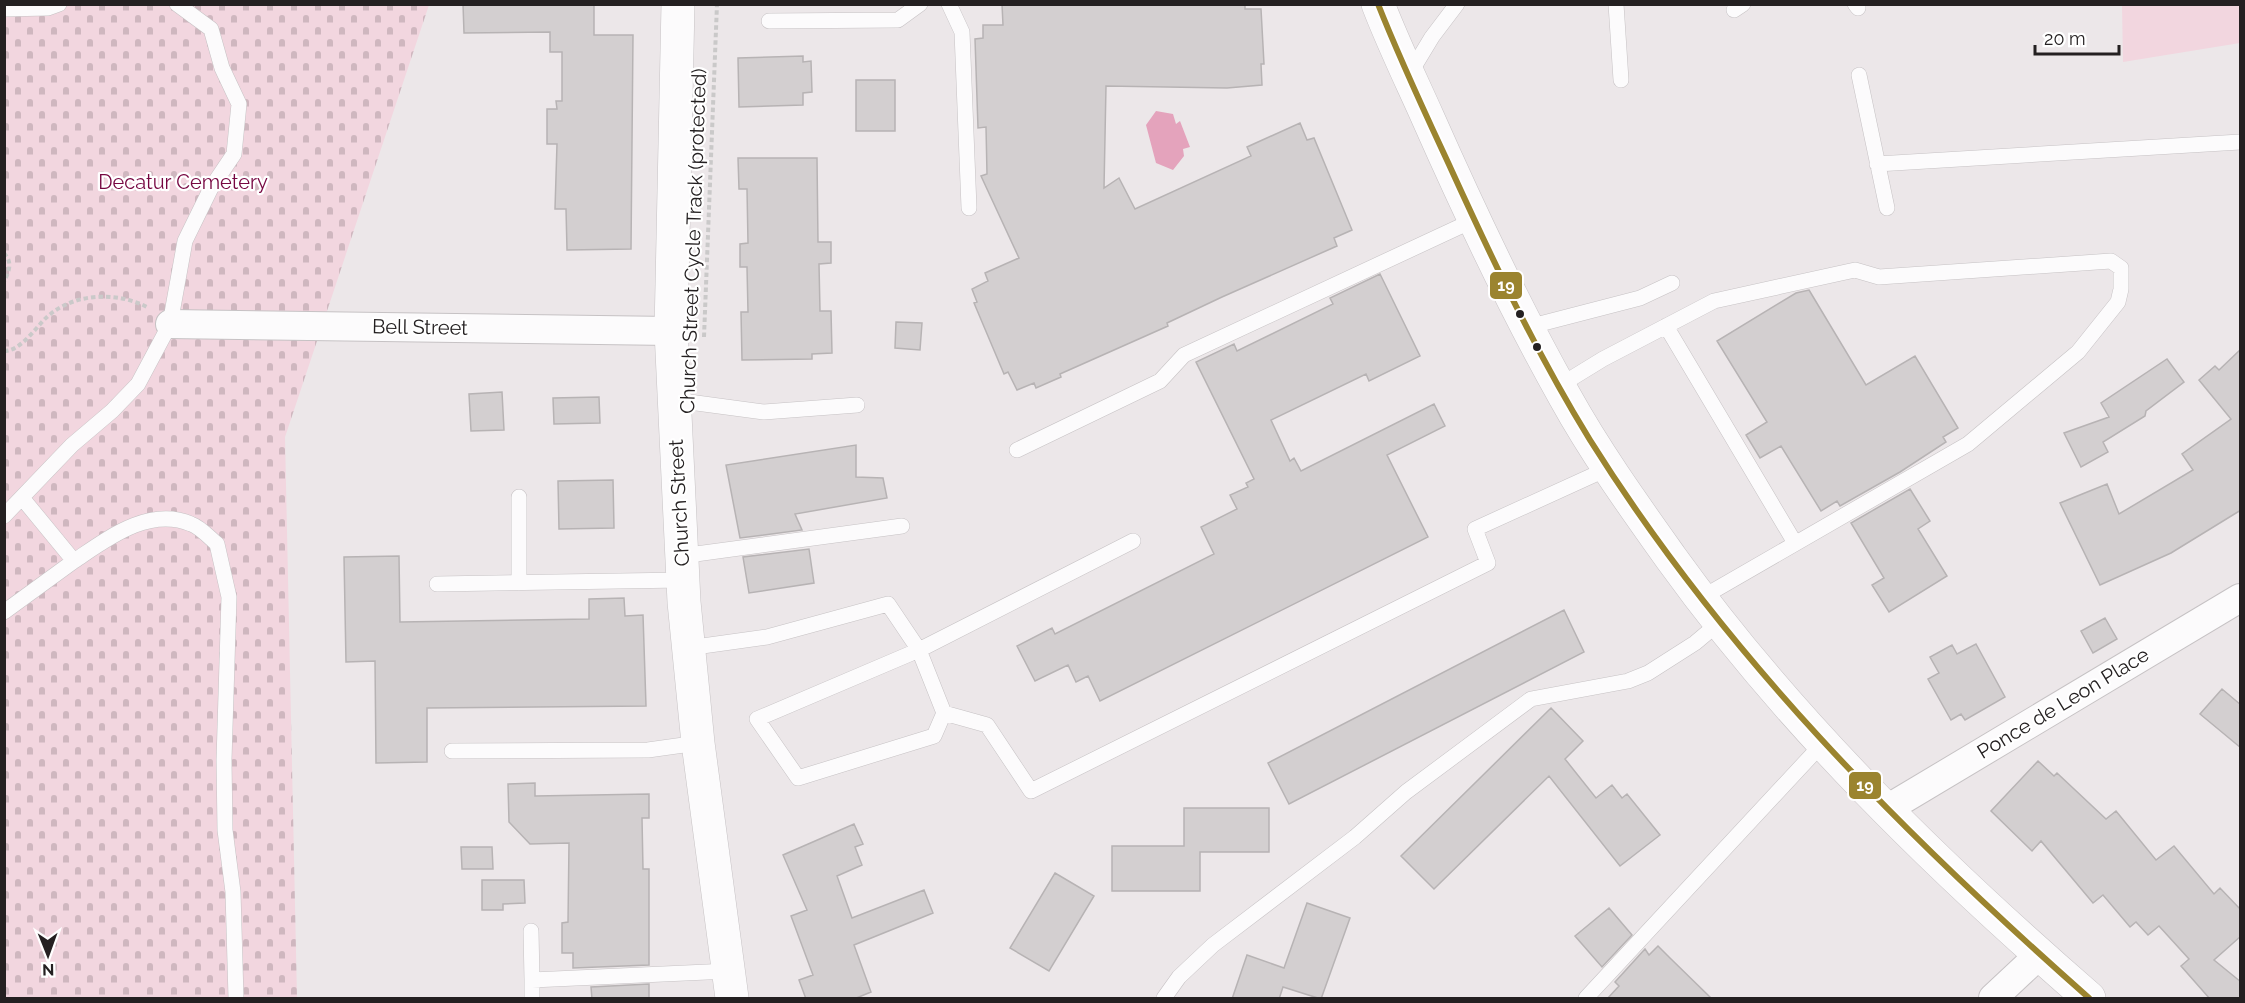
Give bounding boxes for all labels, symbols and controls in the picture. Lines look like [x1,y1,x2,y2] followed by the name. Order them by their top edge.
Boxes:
[2035,18,2119,56] scale bar
[2044,28,2086,49] text: 20 m
[675,68,711,414] street label: Church Street Cycle Track (protected)
[98,170,268,194] park label: Decatur Cemetery
[1489,271,1523,300] line badge: 19
[1497,276,1515,295] text: 19
[1514,308,1526,320] unlabelled marker
[372,314,468,340] street label: Bell Street
[1531,341,1543,353] unlabelled marker
[664,439,694,567] street label: Church Street
[1973,642,2153,764] street label: Ponce de Leon Place
[1848,771,1882,800] line badge: 19
[1856,776,1874,795] text: 19
[18,925,78,985] north arrow
[42,960,55,979] text: N

